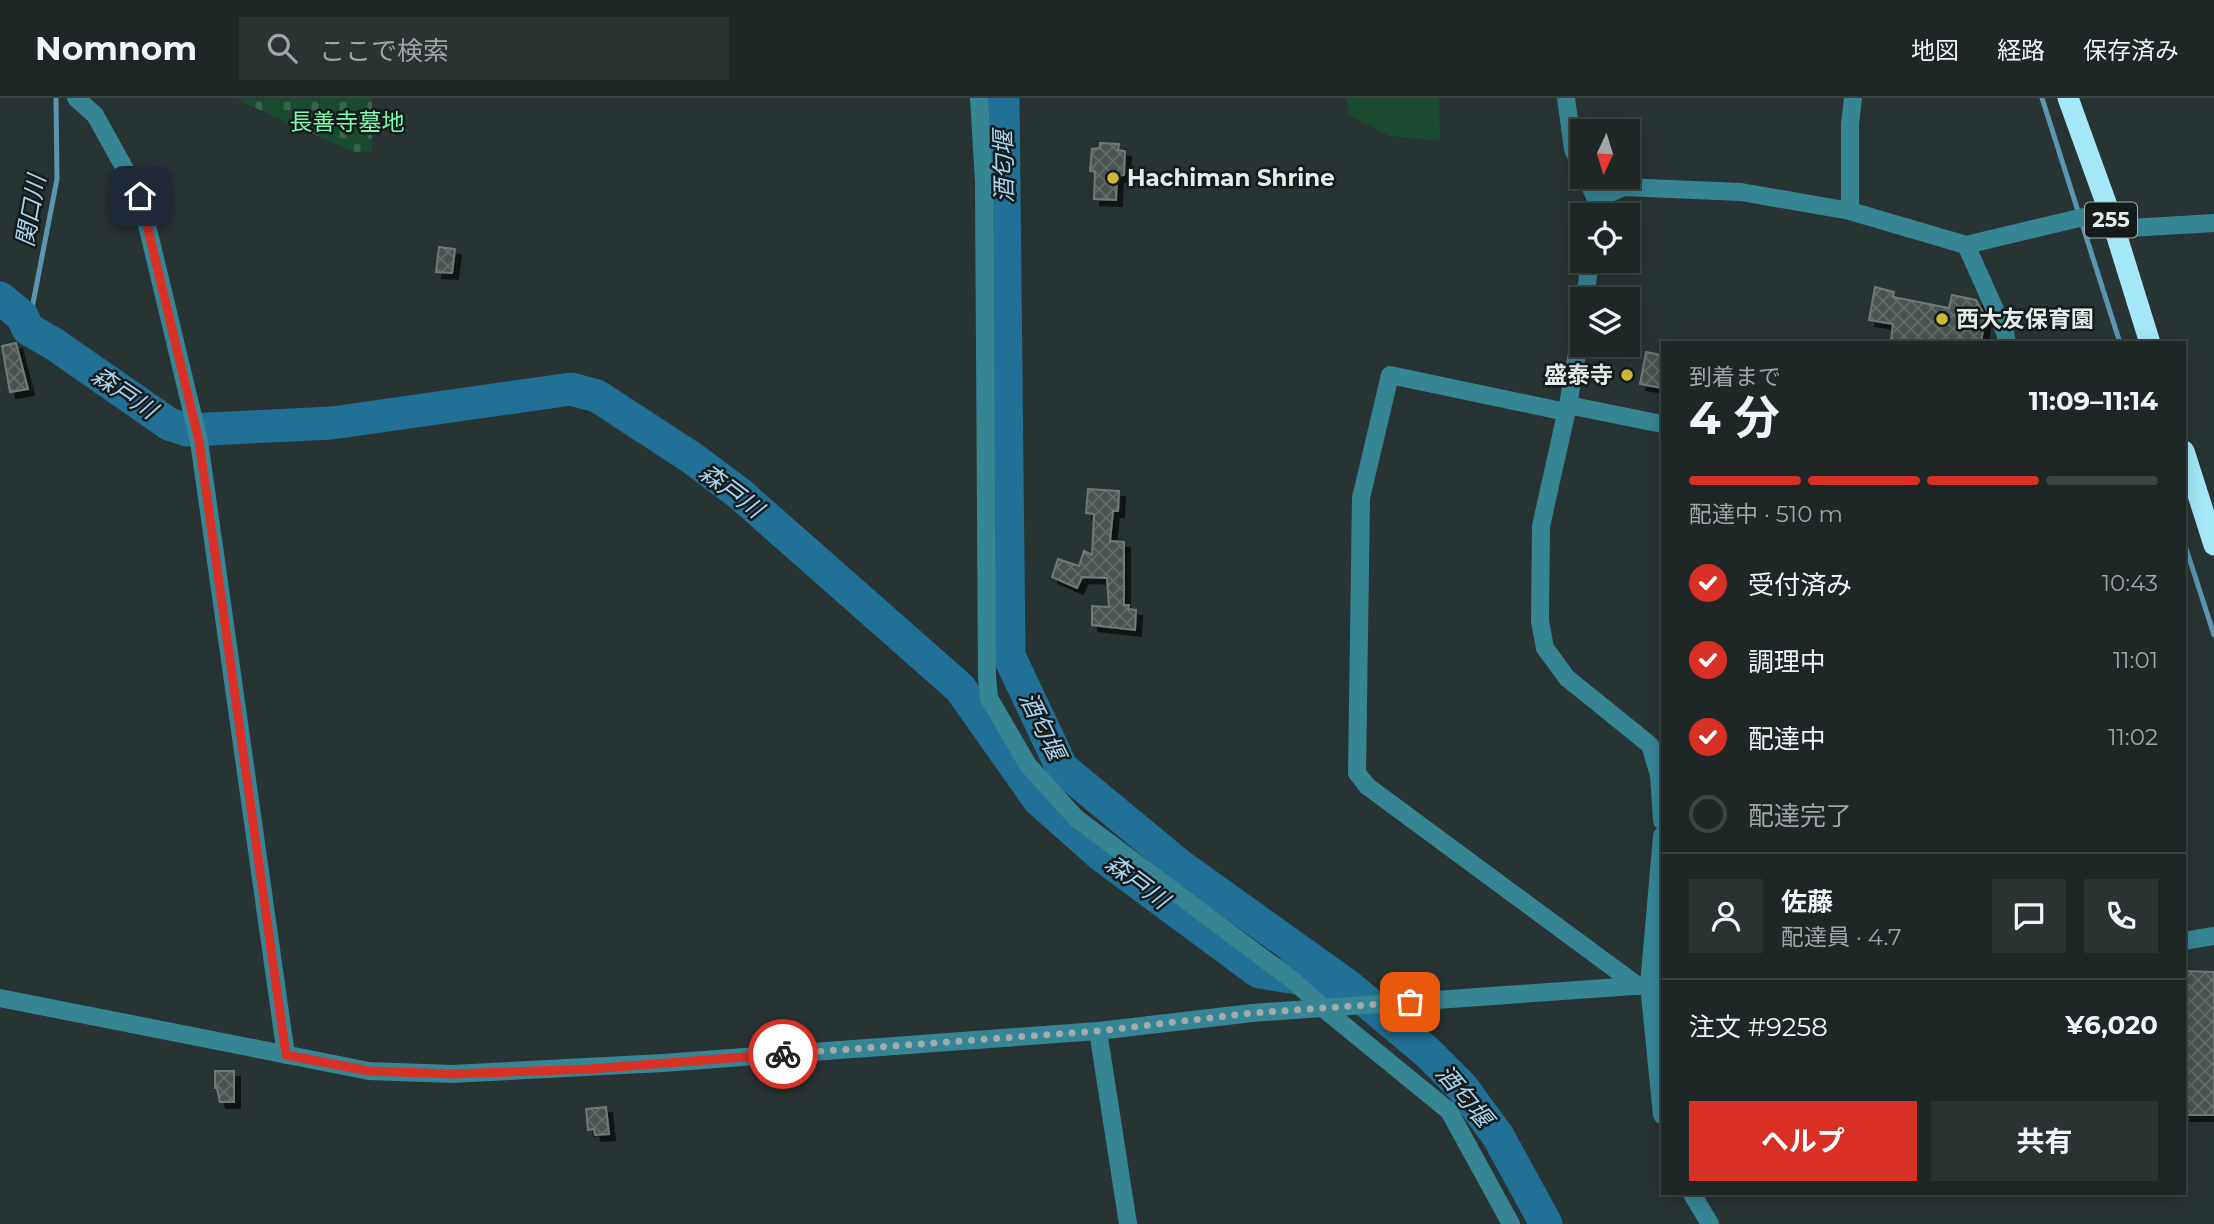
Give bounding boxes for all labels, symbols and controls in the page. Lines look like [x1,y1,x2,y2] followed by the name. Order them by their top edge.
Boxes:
[239,17,729,80] search box
[35,28,197,68] text: Nomnom
[263,29,301,67] icon: search
[319,35,449,67] text: ここで検索
[1911,36,1959,65] text: 地図
[1997,36,2045,65] text: 経路
[2083,36,2179,65] text: 保存済み
[290,108,405,136] park label: 長善寺墓地
[1570,119,1640,189] north arrow
[1570,119,1640,357] map controls
[988,127,1019,203] water label: 酒匂堰
[1127,164,1335,192] place label: Hachiman Shrine
[110,166,170,226] pin
[10,170,52,249] water label: 関口川
[1105,170,1121,186] marker: Hachiman Shrine
[121,177,159,215] icon: home
[2085,202,2137,238] road number: 255
[1570,203,1640,273] button: locate
[1570,287,1640,357] button: layers
[1956,305,2094,333] place label: 西大友保育園
[1934,311,1950,327] marker: 西大友保育園
[86,360,165,426] water label: 森戸川
[1544,361,1613,389] place label: 盛泰寺
[1689,363,1781,391] text: 到着まで
[1619,367,1635,383] marker: 盛泰寺
[2029,385,2158,417] text: 11:09–11:14
[1689,389,1780,446] text: 4 分
[694,457,771,526] water label: 森戸川
[1689,500,1843,528] text: 配達中 · 510 m
[1689,564,1727,602] icon: check
[1748,569,1852,601] text: 受付済み
[2102,569,2158,597] text: 10:43
[1689,641,1727,679] icon: check
[1748,646,1826,678] text: 調理中
[2113,646,2158,674] text: 11:01
[1014,687,1073,768] water label: 酒匂堰
[1689,718,1727,756] icon: check
[1748,723,1826,755] text: 配達中
[2108,723,2158,751] text: 11:02
[1748,800,1852,832] text: 配達完了
[1100,848,1177,917] water label: 森戸川
[1689,879,1763,953] button: person
[1992,879,2066,953] button: chat
[2084,879,2158,953] button: phone
[1781,886,1833,918] text: 佐藤
[1781,923,1902,951] text: 配達員 · 4.7
[1380,972,1440,1032] pin
[1391,983,1429,1021] icon: bag
[2065,1009,2158,1041] text: ¥6,020
[1689,1011,1828,1043] text: 注文 #9258
[748,1019,818,1089] courier
[764,1035,802,1073] icon: bike
[1430,1059,1501,1136] water label: 酒匂堰
[1689,1101,1917,1181] button: ヘルプ
[1931,1101,2158,1181] button: 共有

